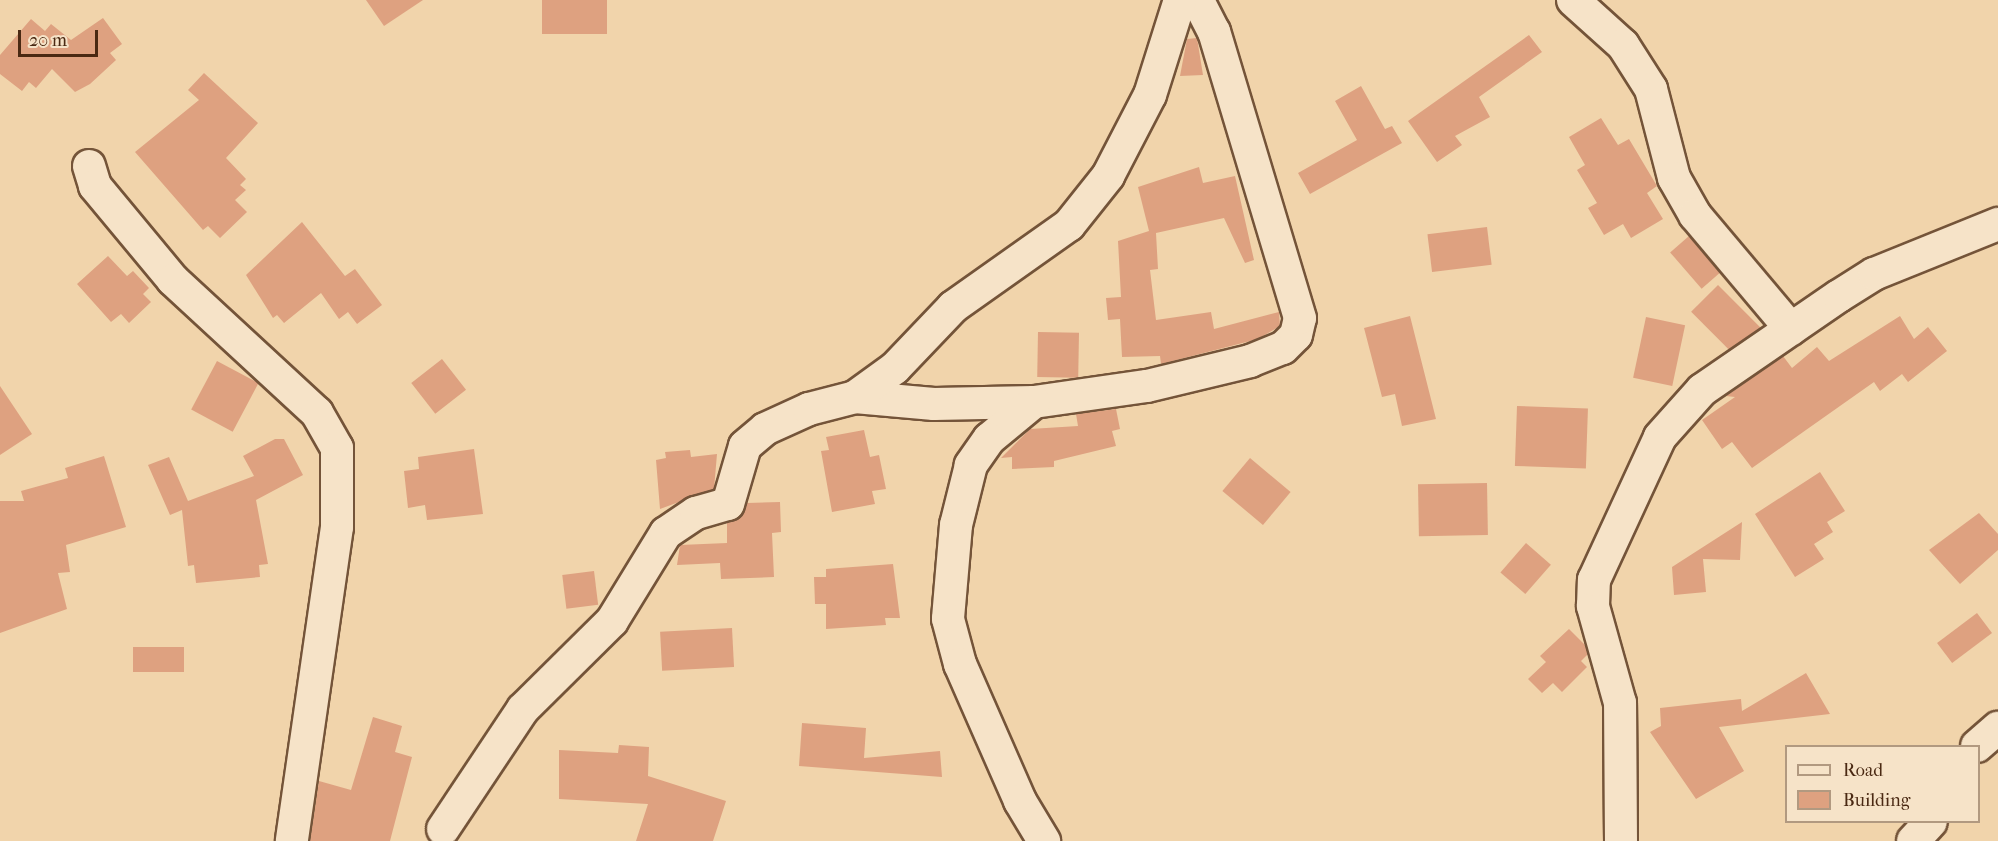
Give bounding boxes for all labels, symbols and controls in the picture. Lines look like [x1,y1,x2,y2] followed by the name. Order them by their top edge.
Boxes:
[21,18,100,56] scale bar
[29,30,67,51] text: 20 m
[1785,745,1980,823] legend
[1843,760,1883,781] text: Road
[1843,790,1910,811] text: Building

